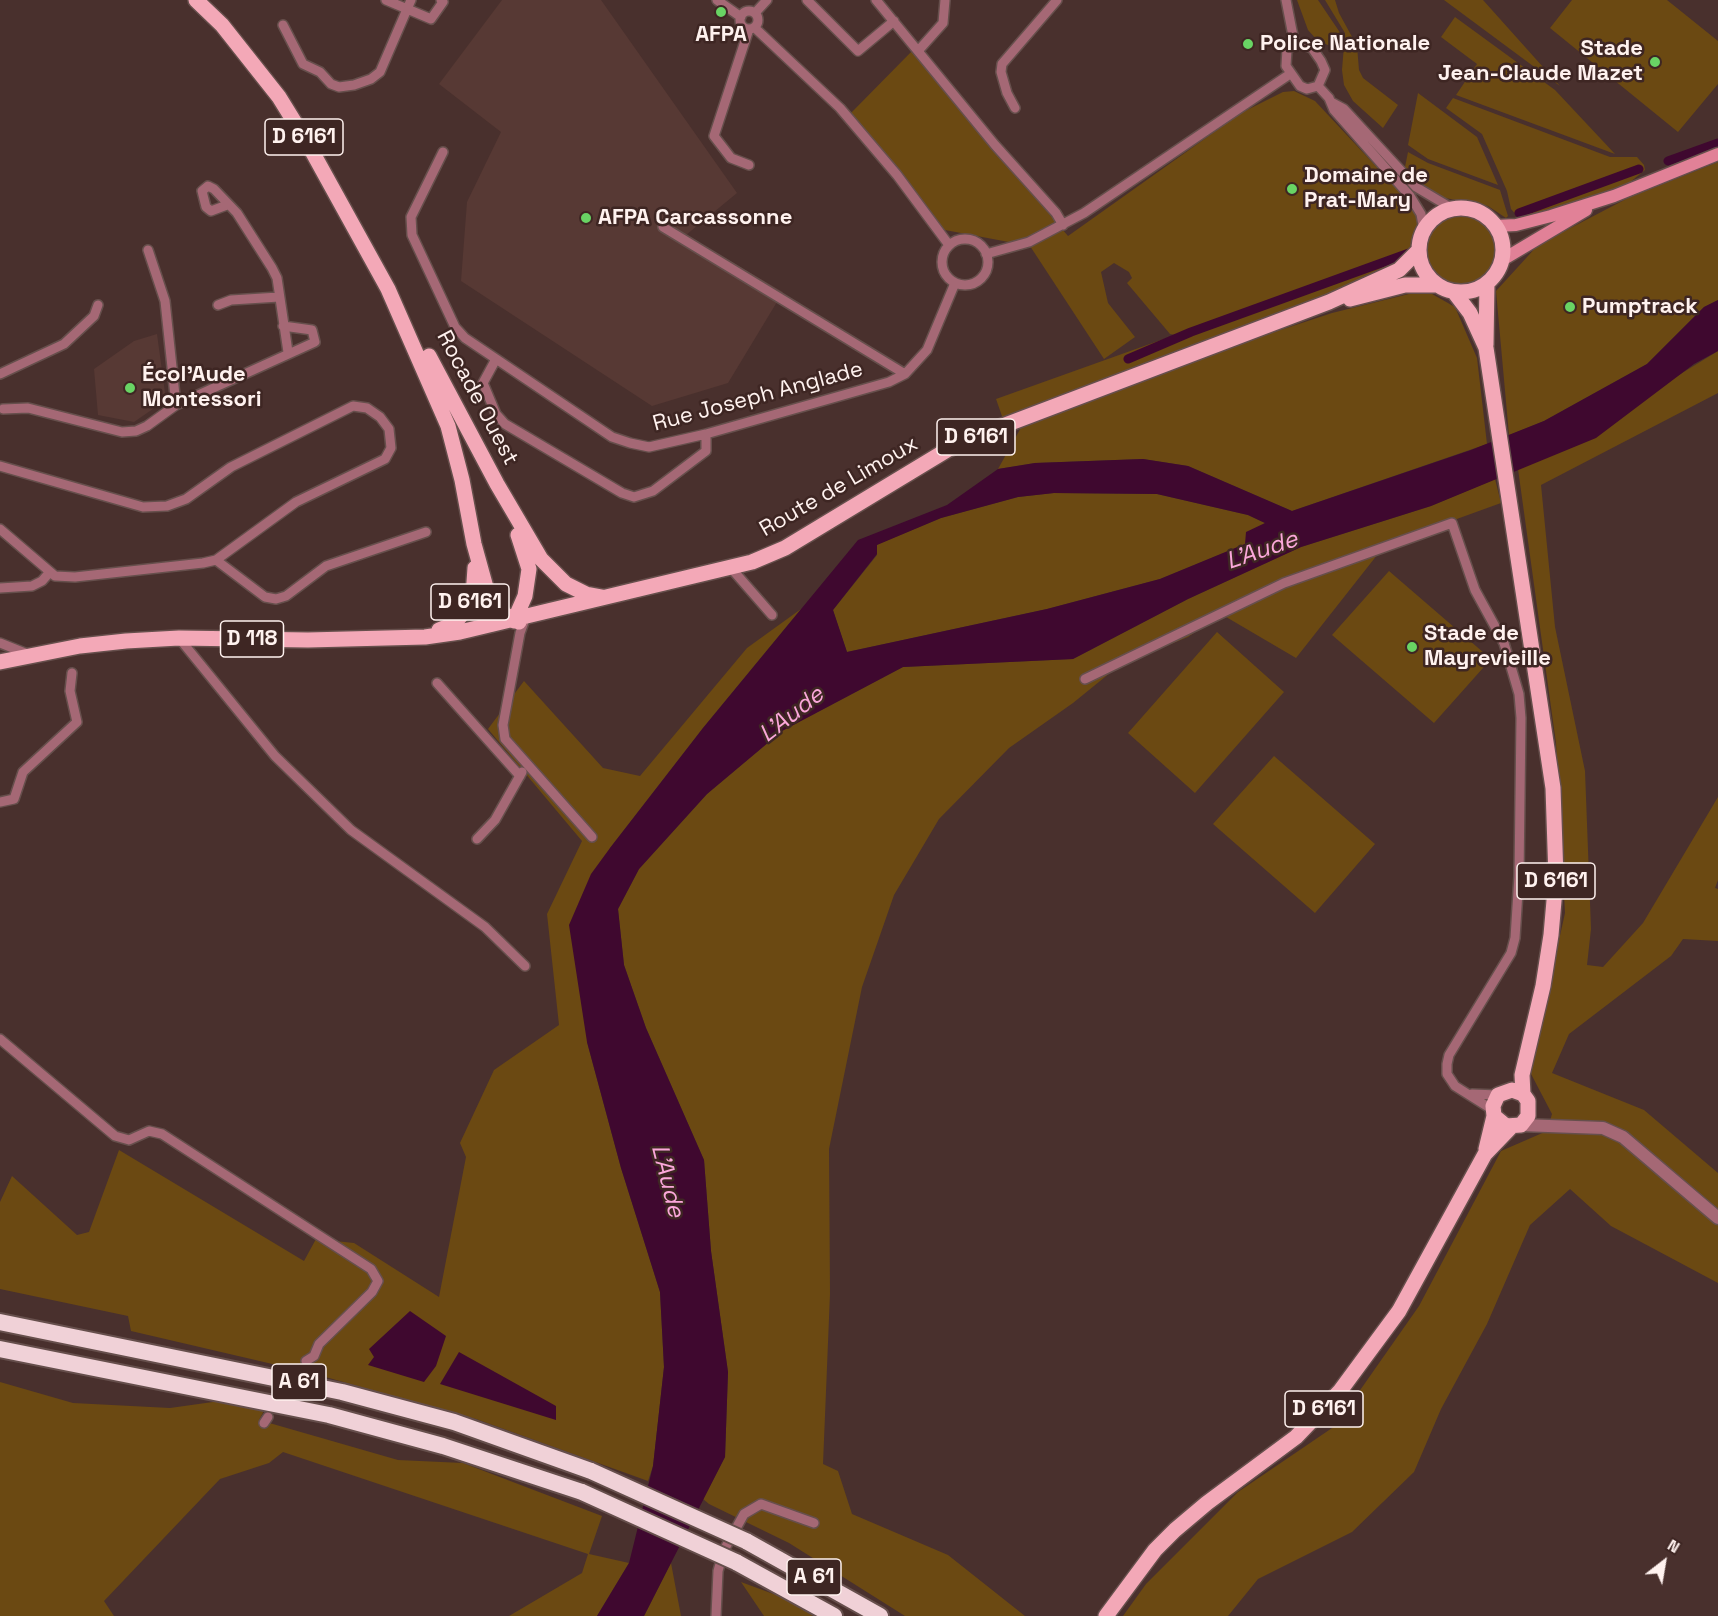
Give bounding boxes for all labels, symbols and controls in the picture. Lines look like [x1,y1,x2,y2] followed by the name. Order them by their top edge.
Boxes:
[714,5,728,19] marker: AFPA
[695,22,747,48] place label: AFPA
[1260,31,1430,57] place label: Police Nationale
[1438,36,1643,88] place label: Stade Jean-Claude Mazet
[1241,37,1255,51] marker: Police Nationale
[1648,55,1662,69] marker: Stade Jean-Claude Mazet
[265,119,343,155] road number: D 6161
[1304,163,1428,214] place label: Domaine de Prat-Mary
[1285,182,1299,196] marker: Domaine de Prat-Mary
[598,205,792,231] place label: AFPA Carcassonne
[579,211,593,225] marker: AFPA Carcassonne
[1582,294,1698,320] place label: Pumptrack
[1563,300,1577,314] marker: Pumptrack
[430,326,524,470] street label: Rocade Ouest
[650,356,866,438] street label: Rue Joseph Anglade
[142,362,262,414] place label: Écol'Aude Montessori
[123,381,137,395] marker: Écol'Aude Montessori
[937,419,1015,455] road number: D 6161
[755,431,923,543] street label: Route de Limoux
[1222,525,1302,577] water label: L'Aude
[431,584,509,620] road number: D 6161
[220,621,284,657] road number: D 118
[1424,621,1551,672] place label: Stade de Mayrevieille
[1405,640,1419,654] marker: Stade de Mayrevieille
[754,681,830,749] water label: L'Aude
[1517,863,1595,899] road number: D 6161
[644,1142,690,1220] water label: L'Aude
[272,1364,326,1400] road number: A 61
[1285,1391,1363,1427] road number: D 6161
[1634,1532,1694,1592] north arrow
[1664,1534,1684,1558] text: N
[787,1559,841,1595] road number: A 61

